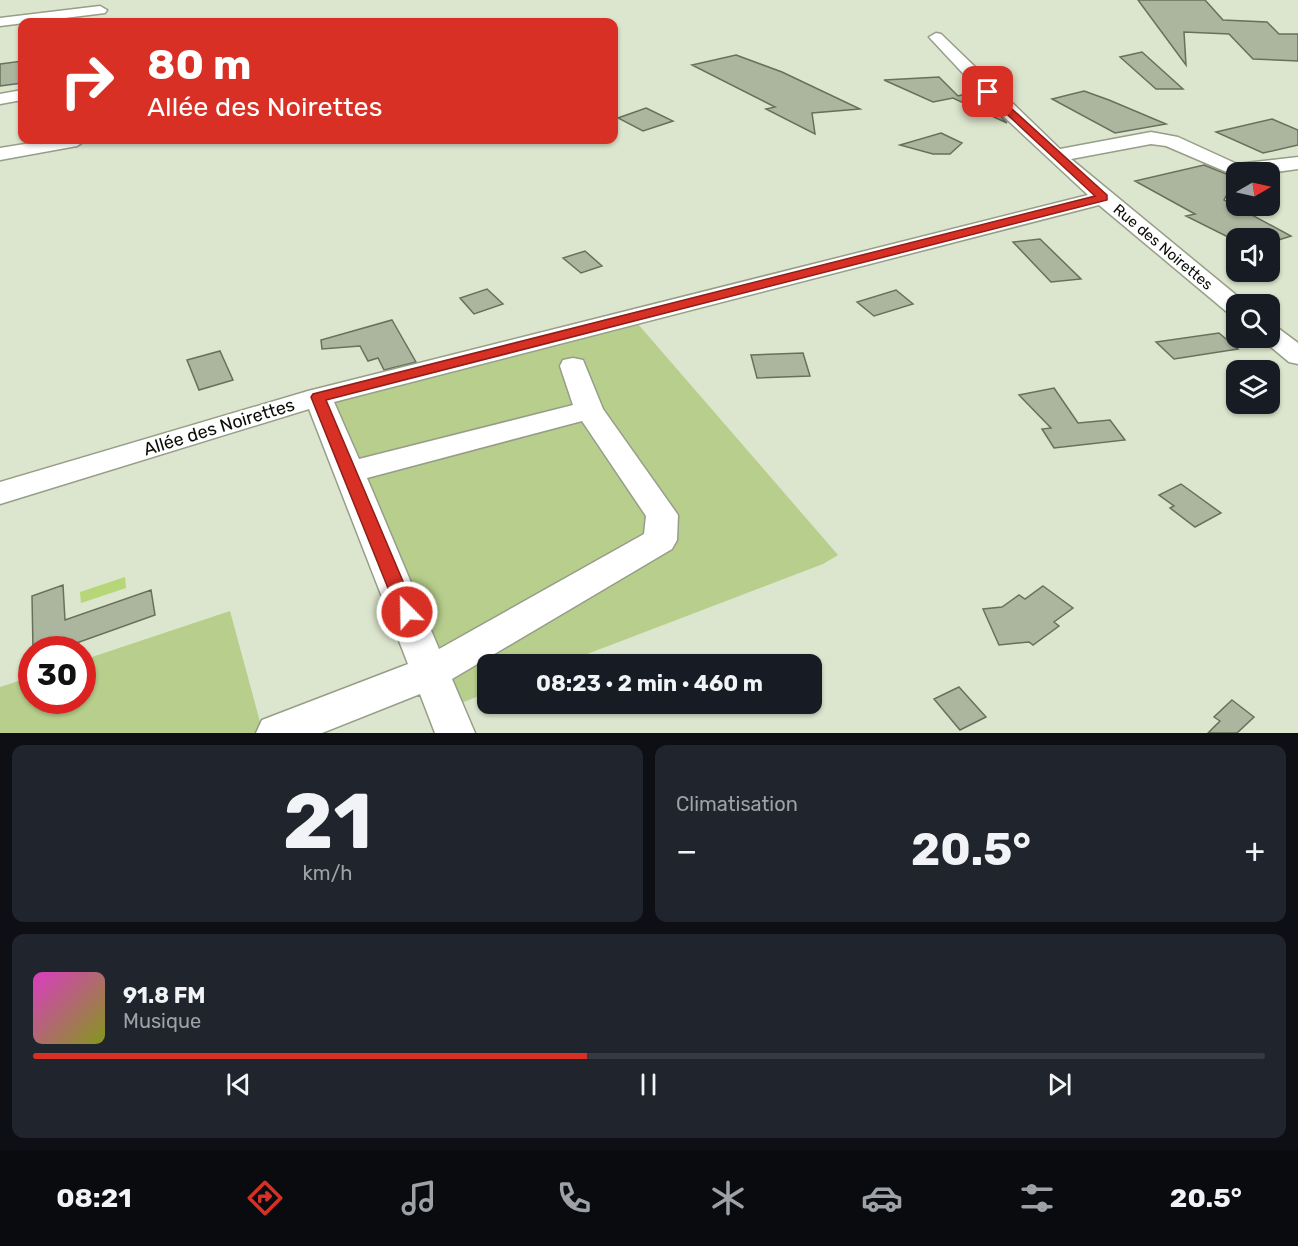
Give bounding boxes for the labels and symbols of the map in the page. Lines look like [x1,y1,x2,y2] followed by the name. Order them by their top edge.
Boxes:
[962,66,1013,117] pin
[1226,162,1280,216] north arrow
[1110,200,1217,294] street label: Rue des Noirettes
[141,394,297,460] street label: Allée des Noirettes
[375,580,439,644] position arrow
[18,636,96,714] speed limit sign: 30

